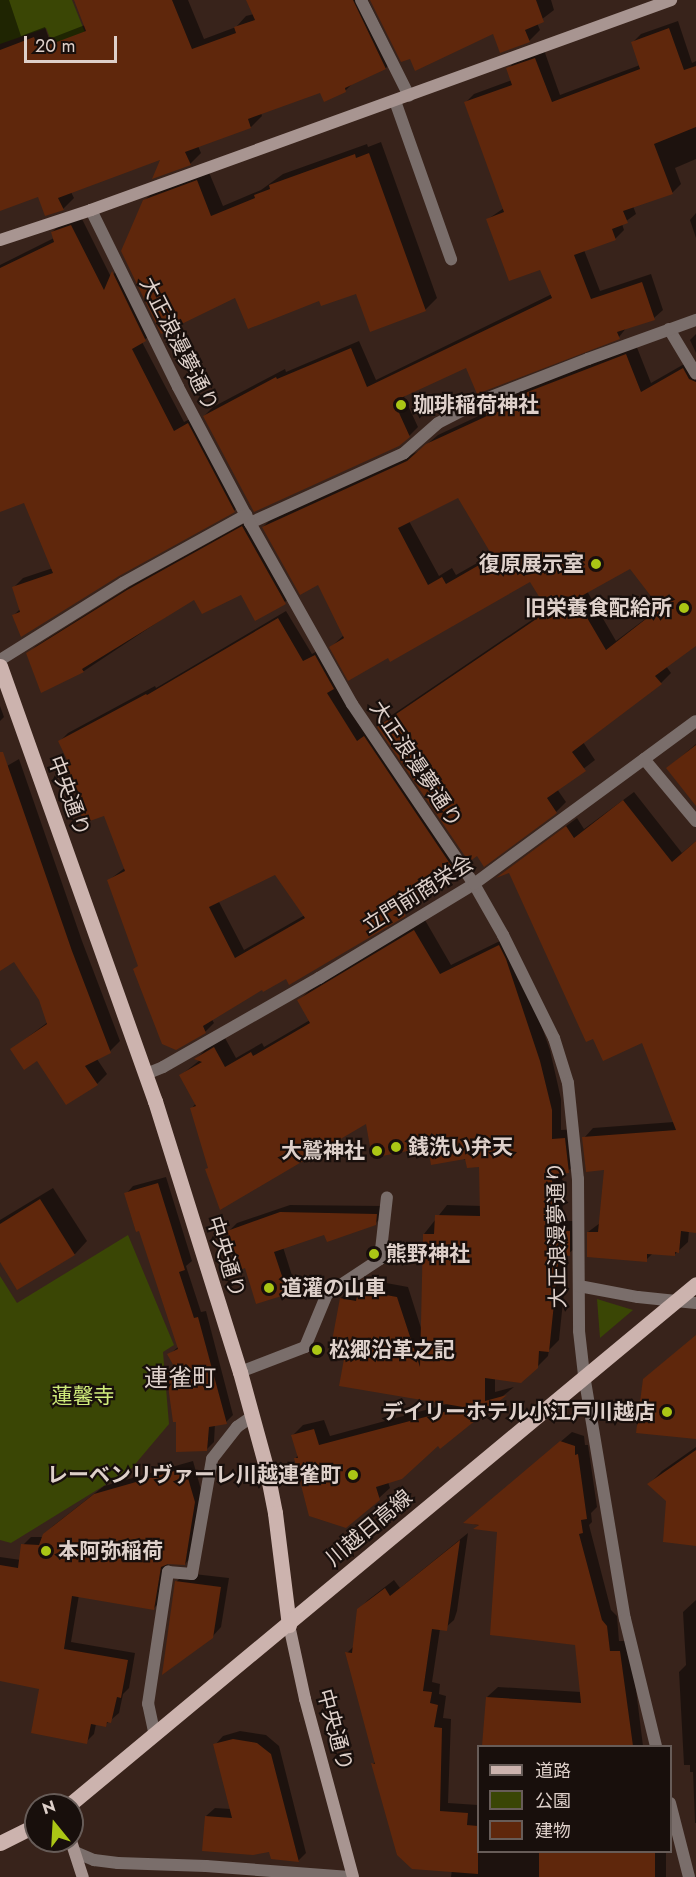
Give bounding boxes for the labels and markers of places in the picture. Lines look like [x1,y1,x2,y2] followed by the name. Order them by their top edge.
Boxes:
[413,392,539,418] place label: 珈琲稲荷神社
[394,398,408,412] marker: 珈琲稲荷神社
[479,551,584,577] place label: 復原展示室
[589,557,603,571] marker: 復原展示室
[525,595,672,621] place label: 旧栄養食配給所
[677,601,691,615] marker: 旧栄養食配給所
[408,1134,513,1160] place label: 銭洗い弁天
[281,1138,365,1164] place label: 大鷲神社
[389,1140,403,1154] marker: 銭洗い弁天
[370,1144,384,1158] marker: 大鷲神社
[386,1241,470,1267] place label: 熊野神社
[367,1247,381,1261] marker: 熊野神社
[281,1275,386,1301] place label: 道灌の山車
[262,1281,276,1295] marker: 道灌の山車
[329,1337,455,1363] place label: 松郷沿革之記
[310,1343,324,1357] marker: 松郷沿革之記
[382,1399,655,1425] place label: デイリーホテル小江戸川越店
[660,1405,674,1419] marker: デイリーホテル小江戸川越店
[47,1462,341,1488] place label: レーベンリヴァーレ川越連雀町
[346,1468,360,1482] marker: レーベンリヴァーレ川越連雀町
[58,1538,163,1564] place label: 本阿弥稲荷
[39,1544,53,1558] marker: 本阿弥稲荷

